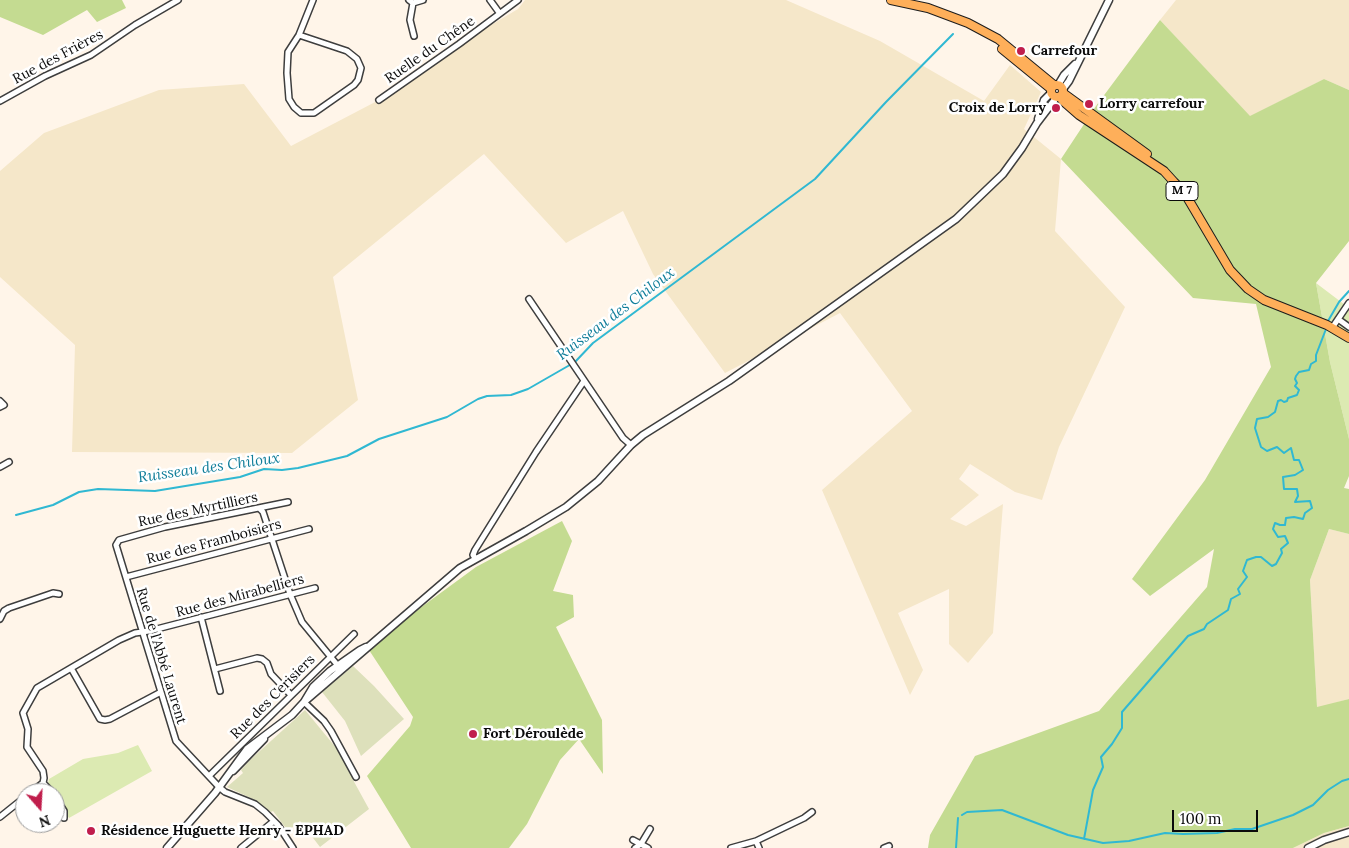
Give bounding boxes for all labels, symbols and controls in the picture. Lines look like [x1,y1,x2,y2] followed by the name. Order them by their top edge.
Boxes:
[382,13,478,87] street label: Ruelle du Chêne
[10,26,106,88] street label: Rue des Frières
[1031,43,1097,59] place label: Carrefour
[1015,45,1027,57] marker: Carrefour
[1099,96,1204,112] place label: Lorry carrefour
[1083,98,1095,110] marker: Lorry carrefour
[949,100,1046,116] place label: Croix de Lorry
[1050,102,1062,114] marker: Croix de Lorry
[1166,182,1198,200] road number: M 7
[554,264,678,364] water label: Ruisseau des Chiloux
[137,449,281,487] water label: Ruisseau des Chiloux
[137,489,259,531] street label: Rue des Myrtilliers
[145,516,283,568] street label: Rue des Framboisiers
[174,571,306,621] street label: Rue des Mirabelliers
[132,586,190,726] street label: Rue de l'Abbé Laurent
[227,651,319,743] street label: Rue des Cerisiers
[483,726,584,742] place label: Fort Déroulède
[467,728,479,740] marker: Fort Déroulède
[15,783,65,833] north arrow
[1174,800,1260,832] scale bar
[1180,809,1221,828] text: 100 m
[37,811,53,832] text: N
[101,823,344,839] place label: Résidence Huguette Henry - EPHAD
[85,825,97,837] marker: Résidence Huguette Henry - EPHAD

